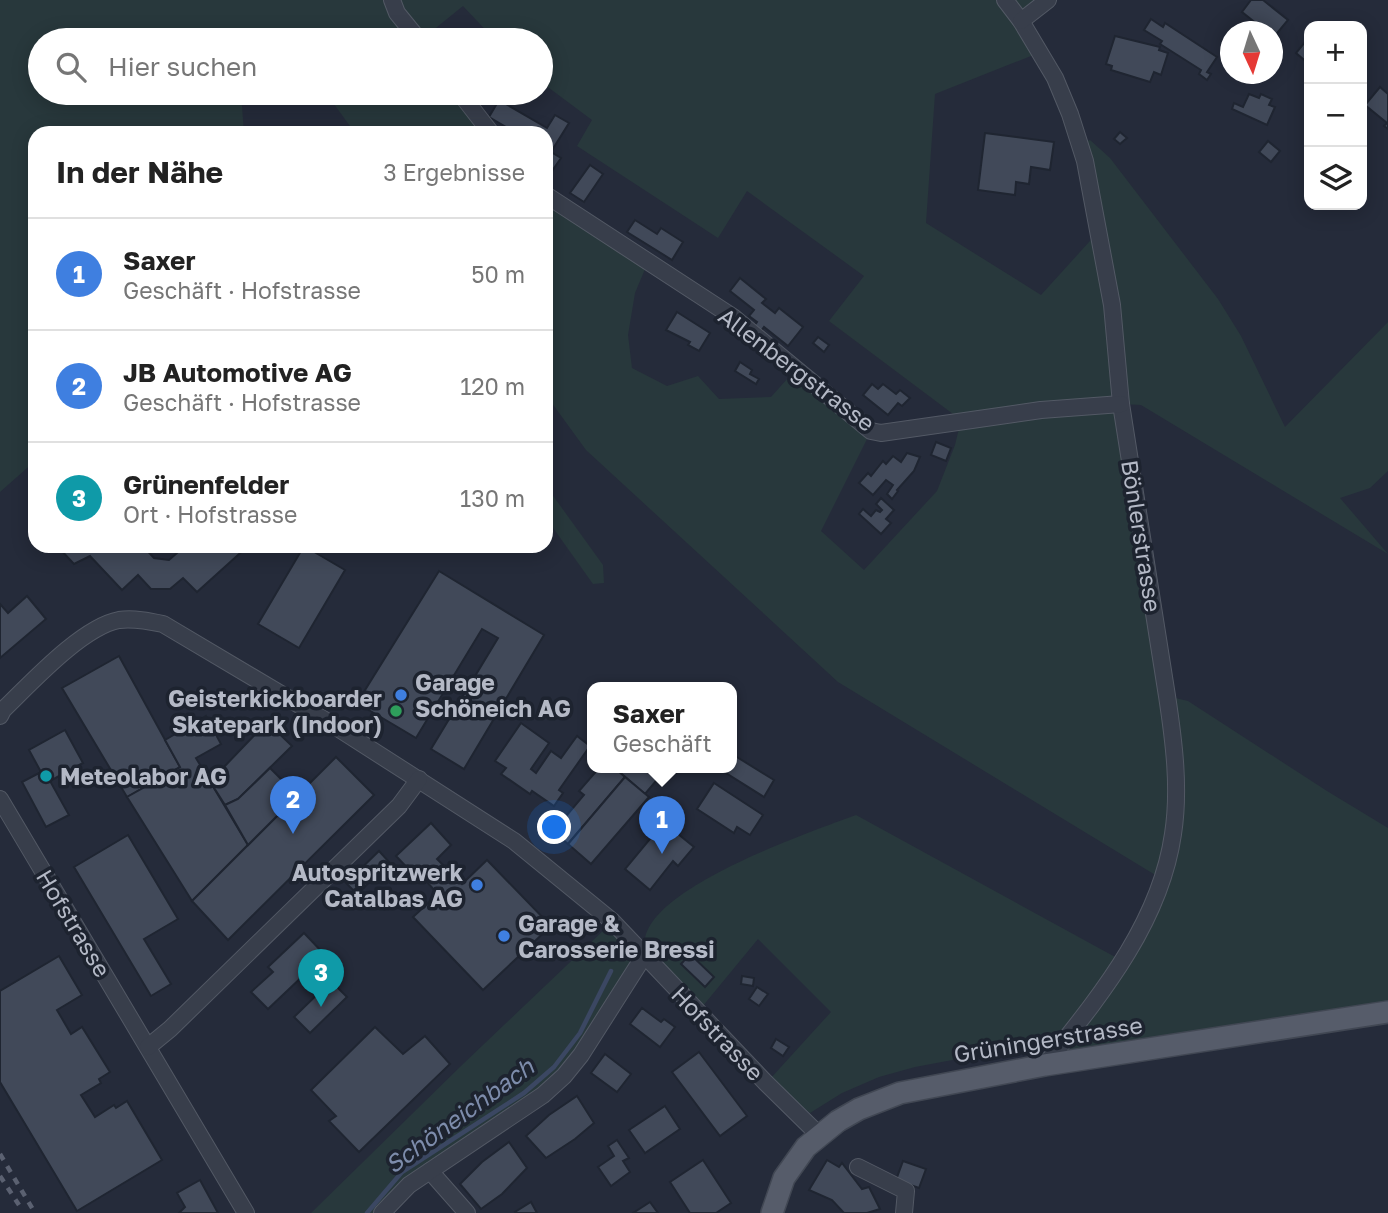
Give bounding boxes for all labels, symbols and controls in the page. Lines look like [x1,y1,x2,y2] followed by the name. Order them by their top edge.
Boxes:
[1220,21,1283,84] north arrow
[1304,21,1367,210] map controls
[1304,21,1367,84] button: +
[28,28,553,105] search box
[52,48,90,86] icon: search
[108,51,257,82] text: Hier suchen
[1304,84,1367,147] button: −
[1304,147,1367,210] button: layers
[56,154,223,190] text: In der Nähe
[383,158,525,186] text: 3 Ergebnisse
[123,245,196,276] text: Saxer
[73,260,85,288] text: 1
[471,260,525,288] text: 50 m
[123,276,361,304] text: Geschäft · Hofstrasse
[713,301,881,437] street label: Allenbergstrasse
[123,357,352,388] text: JB Automotive AG
[72,372,86,400] text: 2
[460,372,525,400] text: 120 m
[123,388,361,416] text: Geschäft · Hofstrasse
[1116,458,1168,614] street label: Bönlerstrasse
[123,469,289,500] text: Grünenfelder
[72,484,86,512] text: 3
[460,484,525,512] text: 130 m
[123,500,297,528] text: Ort · Hofstrasse
[415,668,571,722] place label: Garage Schöneich AG
[587,682,737,773] popup
[168,684,382,738] place label: Geisterkickboarder Skatepark (Indoor)
[393,687,409,703] marker: Garage Schöneich AG
[612,698,685,729] text: Saxer
[388,703,404,719] marker: Geisterkickboarder Skatepark (Indoor)
[612,729,712,757] text: Geschäft
[60,762,227,790] place label: Meteolabor AG
[38,768,54,784] marker: Meteolabor AG
[270,776,316,834] pin: 2
[639,796,685,854] pin: 1
[537,810,571,844] your location
[292,858,464,912] place label: Autospritzwerk Catalbas AG
[31,864,117,982] street label: Hofstrasse
[469,877,485,893] marker: Autospritzwerk Catalbas AG
[518,909,715,963] place label: Garage & Carosserie Bressi
[496,928,512,944] marker: Garage & Carosserie Bressi
[298,949,344,1007] pin: 3
[666,980,770,1086] street label: Hofstrasse
[952,1010,1144,1068] street label: Grüningerstrasse
[379,1051,540,1179] water label: Schöneichbach

